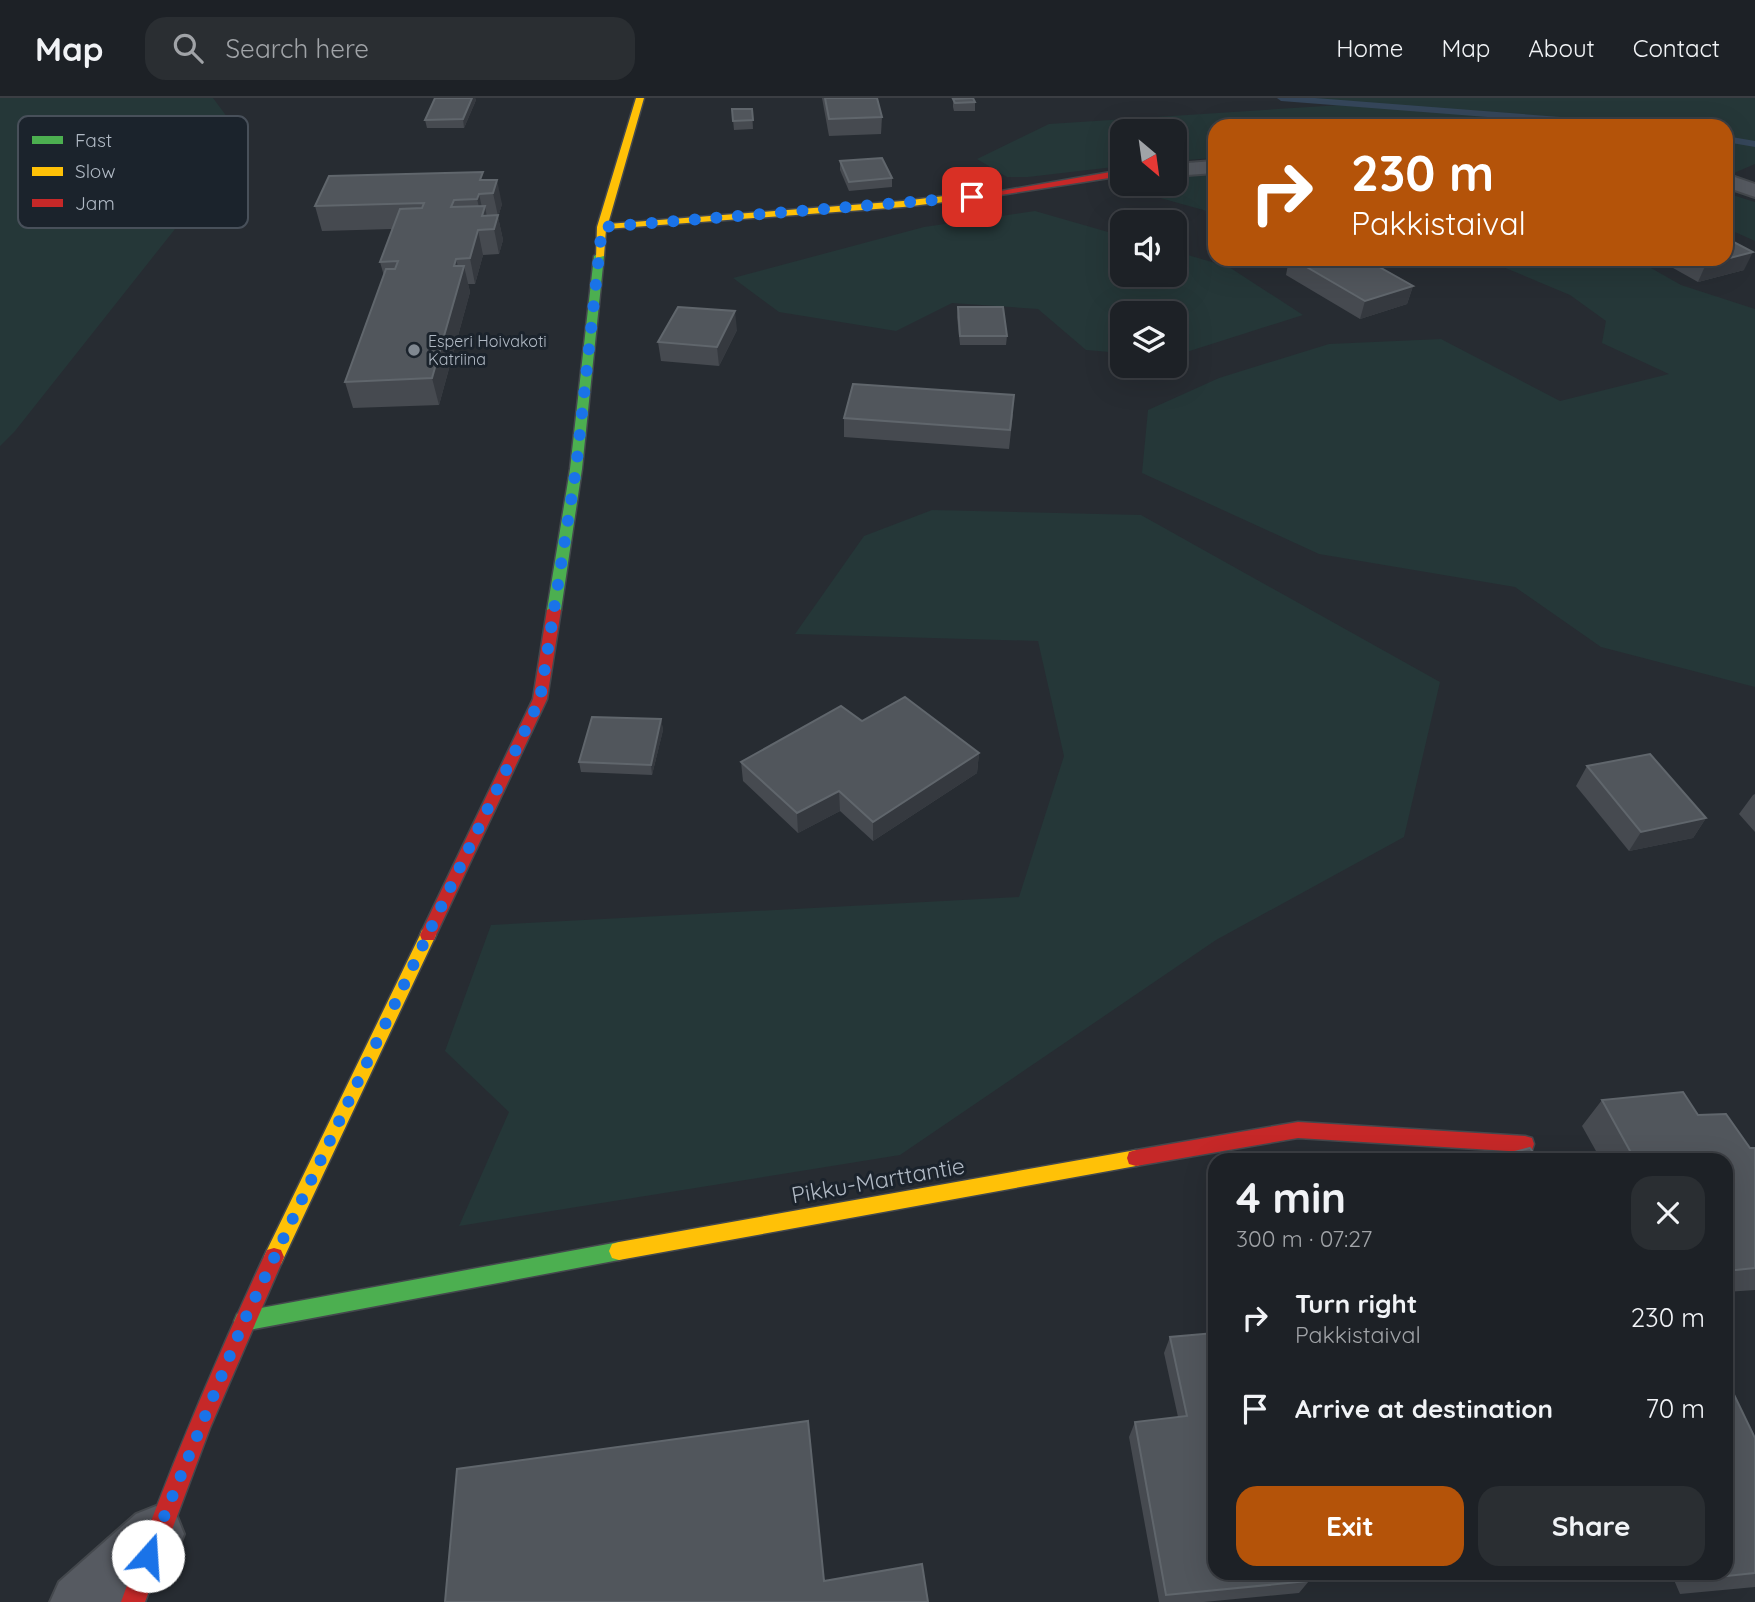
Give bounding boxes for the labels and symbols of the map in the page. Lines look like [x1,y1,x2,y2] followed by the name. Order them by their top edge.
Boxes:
[18,116,248,228] legend
[1110,119,1186,196] north arrow
[75,128,112,152] text: Fast
[75,159,116,183] text: Slow
[942,167,1002,227] pin
[75,191,115,215] text: Jam
[428,331,547,369] place label: Esperi Hoivakoti Katriina
[406,342,422,358] marker: Esperi Hoivakoti Katriina
[789,1150,967,1210] street label: Pikku-Marttantie
[111,1519,185,1593] position arrow

